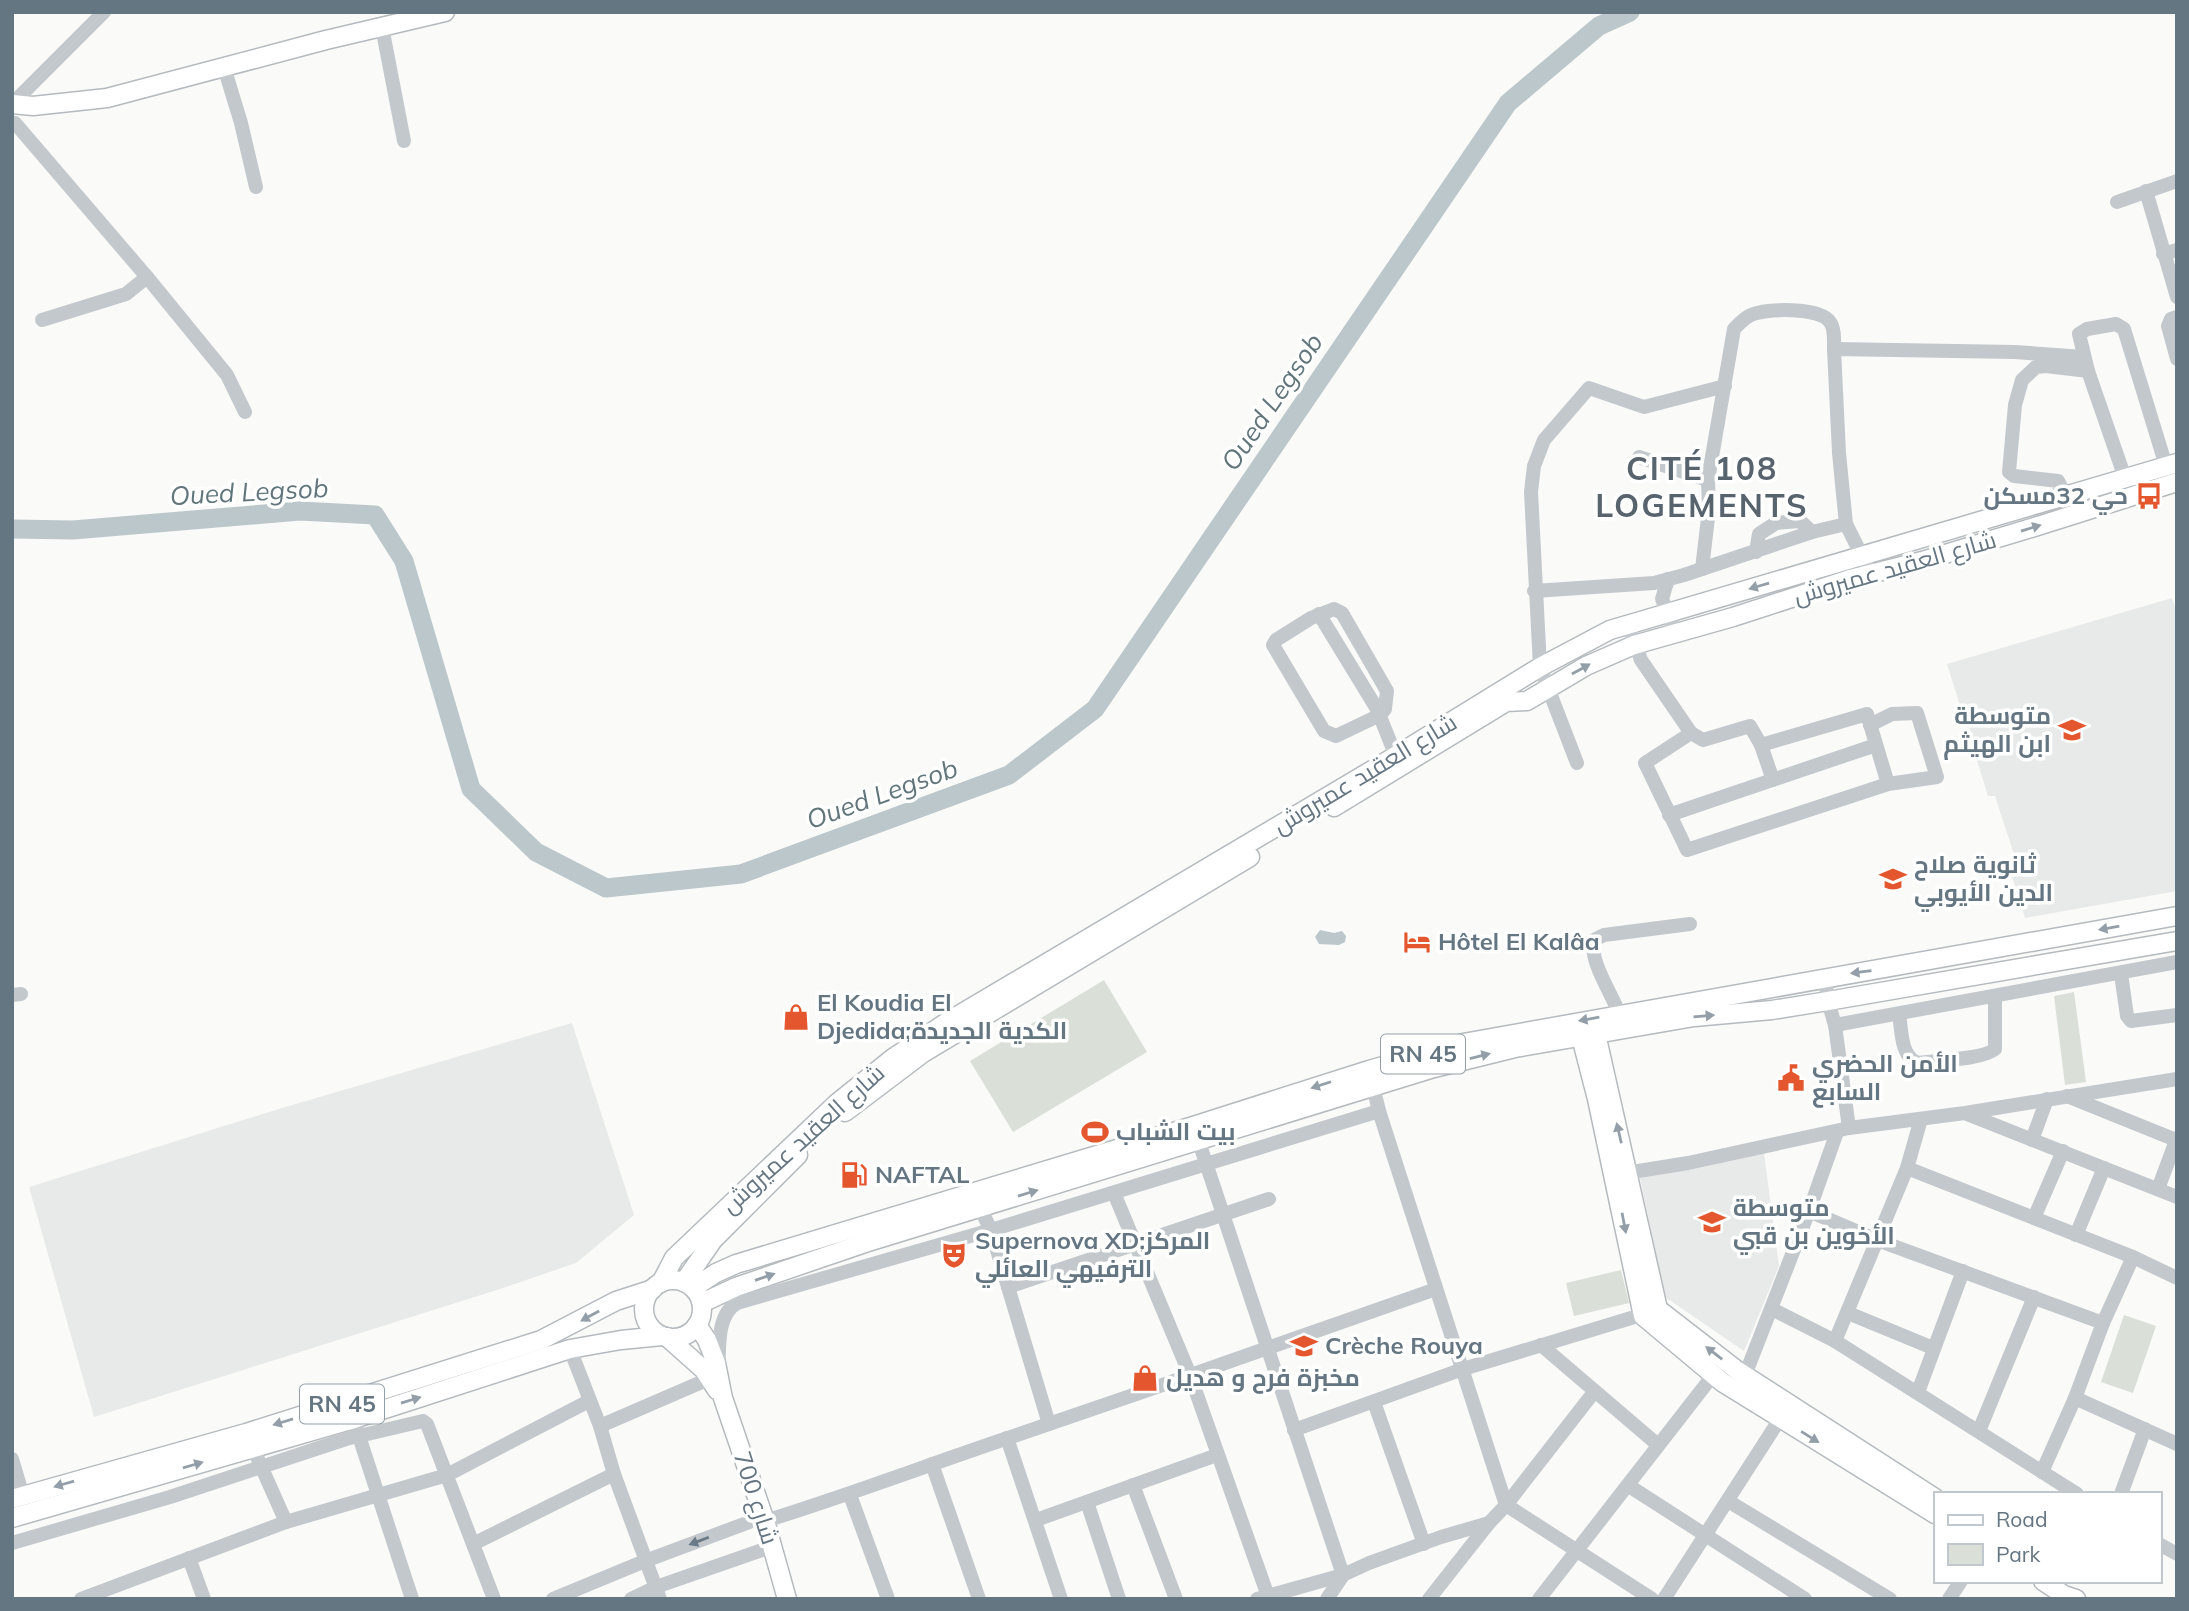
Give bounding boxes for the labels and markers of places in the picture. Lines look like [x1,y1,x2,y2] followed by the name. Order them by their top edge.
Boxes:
[1983,480,2128,515] place label: حي 32مسكن
[2134,481,2164,511] bus stop icon: حي 32مسكن
[1943,700,2051,760] place label: متوسطة ابن الهيثم
[2057,715,2087,745] school or university icon: متوسطة ابن الهيثم
[1914,849,2053,912] place label: ثانوية صلاح الدين الأيوبي
[1878,864,1908,894] school or university icon: ثانوية صلاح الدين الأيوبي
[1438,926,1600,956] place label: Hôtel El Kalâa
[1402,927,1432,957] hotel icon: Hôtel El Kalâa
[817,987,1067,1045] place label: El Koudia El Djedida;الكدية الجديدة
[781,1002,811,1032] shop icon: El Koudia El Djedida;الكدية الجديدة
[1812,1048,1958,1108] place label: الأمن الحضري السابع
[1776,1063,1806,1093] public building icon: الأمن الحضري السابع
[1116,1116,1236,1146] place label: بيت الشباب
[1080,1117,1110,1147] sports icon: بيت الشباب
[875,1159,969,1189] place label: NAFTAL
[839,1160,869,1190] fuel station icon: NAFTAL
[1733,1192,1895,1255] place label: متوسطة الأخوين بن قبي
[1697,1207,1727,1237] school or university icon: متوسطة الأخوين بن قبي
[975,1225,1210,1288] place label: Supernova XD;المركز الترفيهي العائلي
[939,1240,969,1270] theatre icon: Supernova XD;المركز الترفيهي العائلي
[1325,1330,1483,1360] place label: Crèche Rouya
[1289,1331,1319,1361] school or university icon: Crèche Rouya
[1166,1362,1360,1394] place label: مخبزة فرح و هديل
[1130,1363,1160,1393] shop icon: مخبزة فرح و هديل

